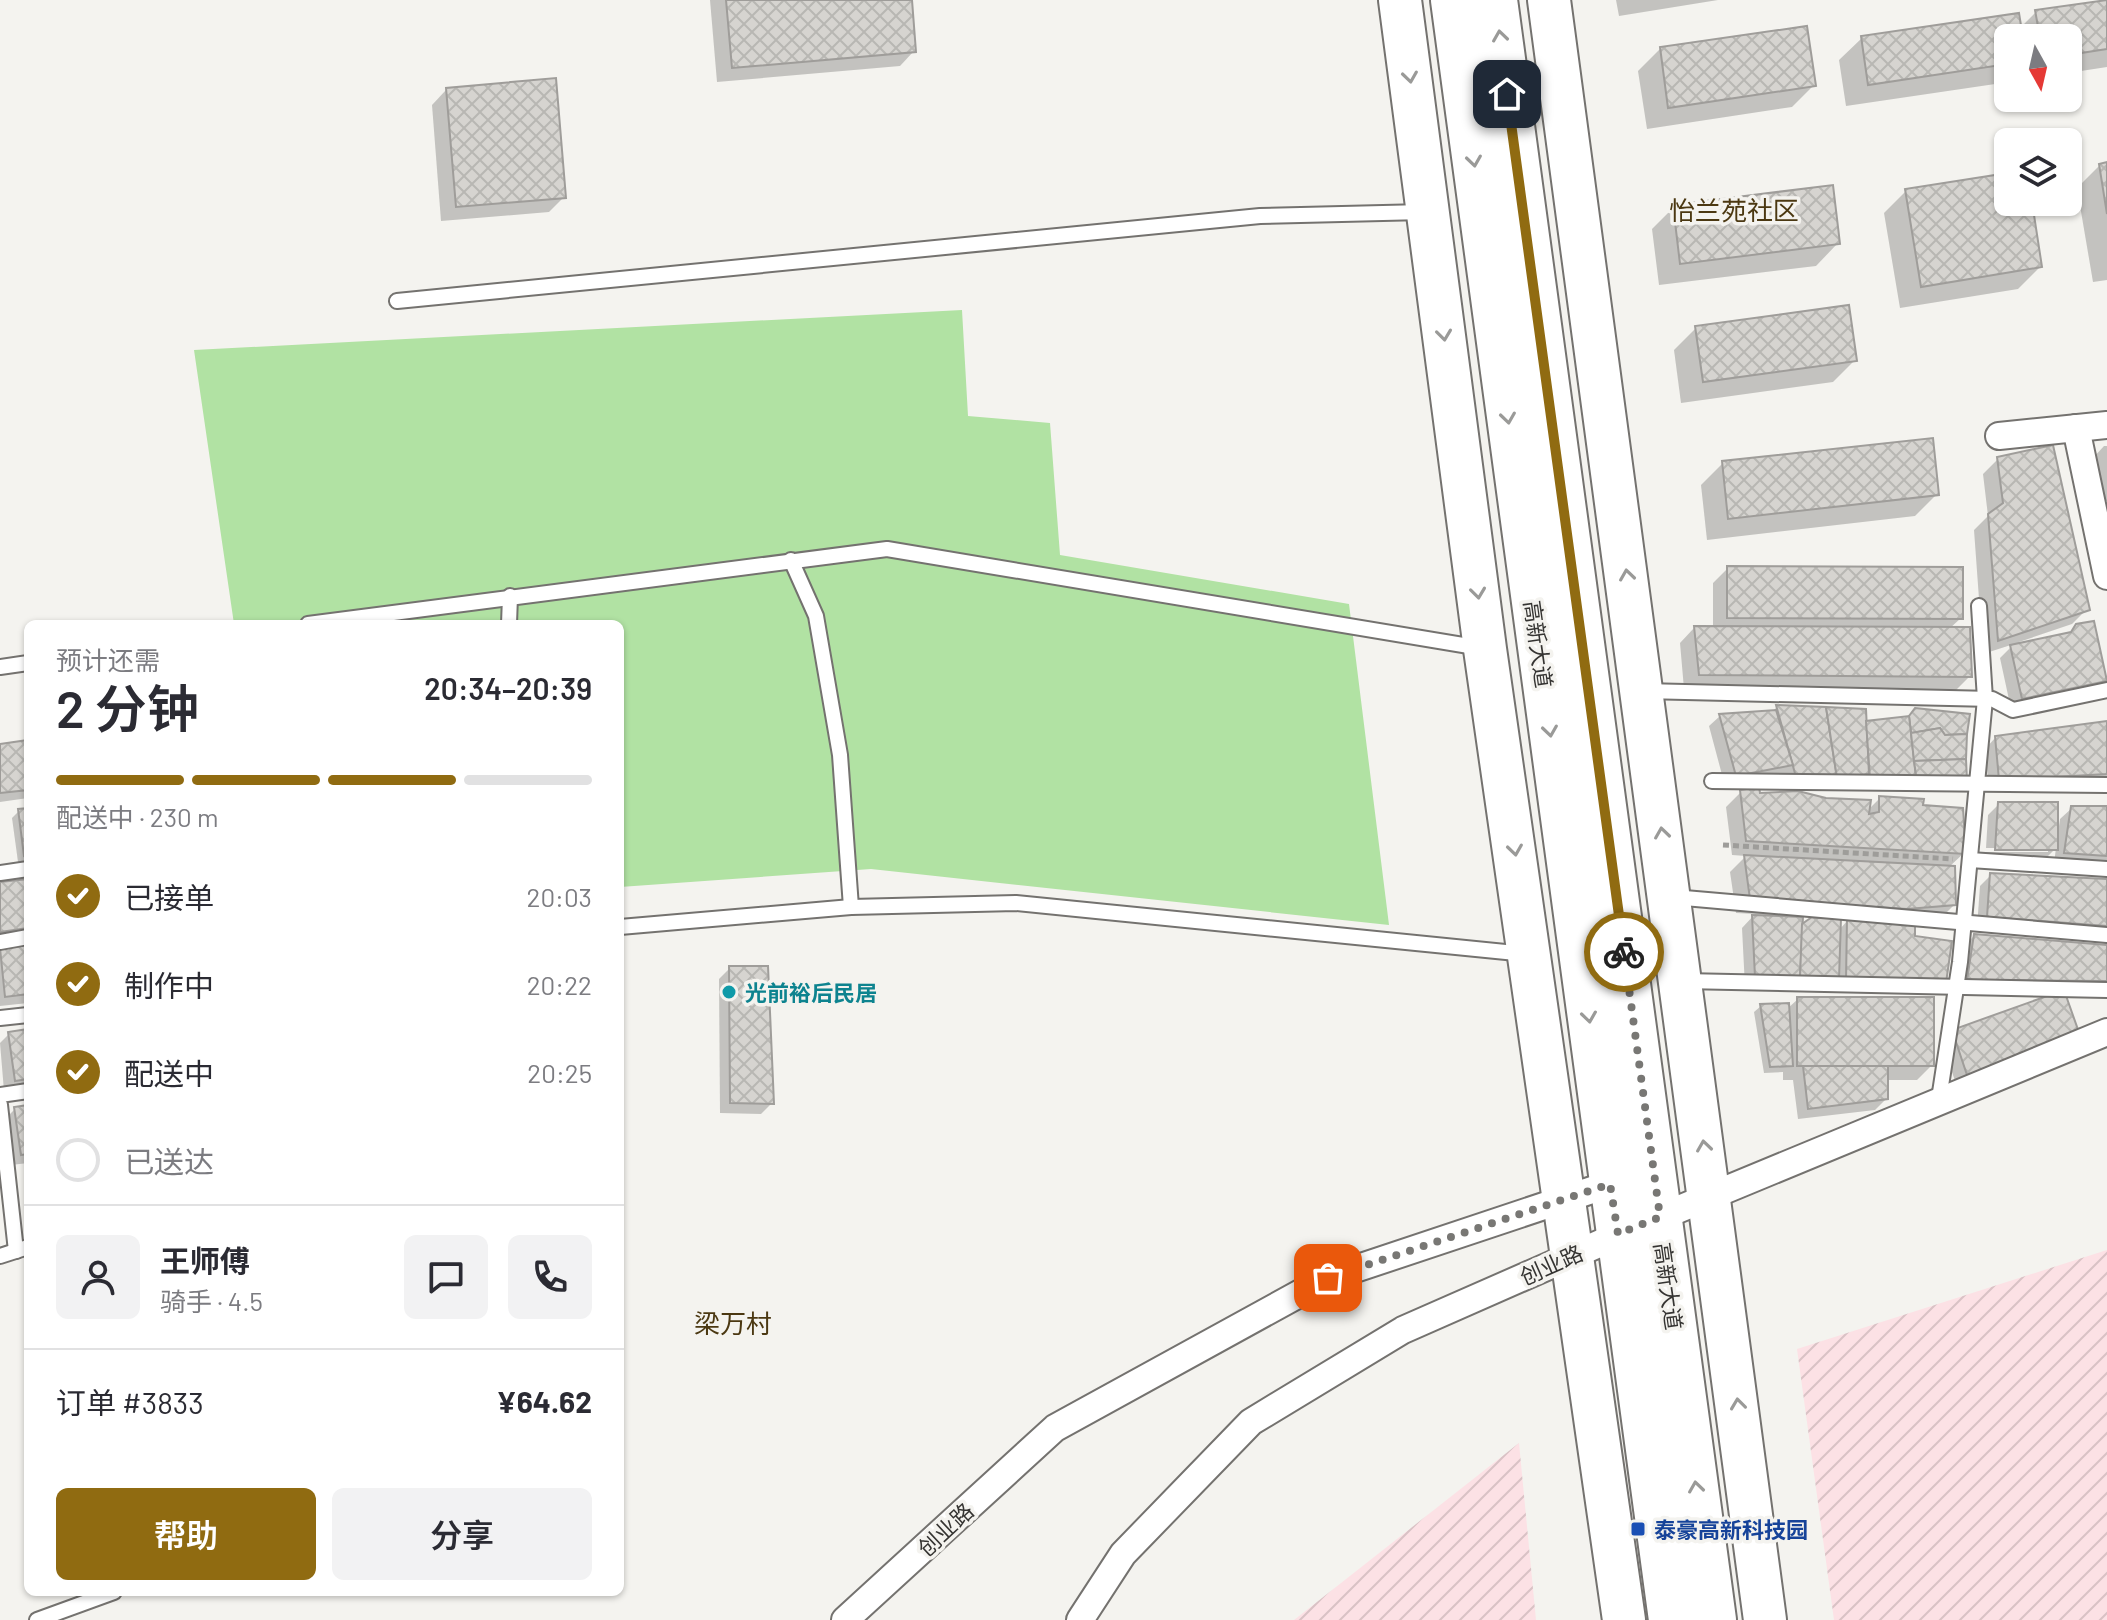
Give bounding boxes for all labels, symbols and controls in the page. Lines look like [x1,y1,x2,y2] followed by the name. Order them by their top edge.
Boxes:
[1994,24,2082,112] north arrow
[1994,24,2082,216] map controls
[1492,30,1509,43] one-way arrow
[1473,60,1541,128] pin
[1401,70,1418,84] one-way arrow
[1485,72,1529,116] icon: home
[1994,128,2082,216] button: layers
[1465,154,1482,167] one-way arrow
[1669,194,1799,225] district label: 怡兰苑社区
[1435,328,1452,342] one-way arrow
[1500,412,1517,425] one-way arrow
[1619,568,1636,582] one-way arrow
[1469,587,1486,600] one-way arrow
[1520,599,1558,689] street label: 高新大道
[56,644,160,675] text: 预计还需
[424,670,592,706] text: 20:34–20:39
[56,676,199,738] text: 2 分钟
[1542,725,1559,738] one-way arrow
[56,801,218,832] text: 配送中 · 230 m
[1654,826,1671,840] one-way arrow
[1506,843,1523,857] one-way arrow
[56,874,100,918] icon: check
[124,879,214,915] text: 已接单
[526,881,592,912] text: 20:03
[1584,912,1664,992] courier
[1602,930,1646,974] icon: bike
[56,962,100,1006] icon: check
[124,967,214,1003] text: 制作中
[527,969,592,1000] text: 20:22
[745,979,877,1005] place label: 光前裕后民居
[720,983,738,1001] marker: 光前裕后民居
[1580,1010,1597,1024] one-way arrow
[56,1050,100,1094] icon: check
[124,1055,214,1091] text: 配送中
[527,1057,592,1088] text: 20:25
[1696,1139,1713,1152] one-way arrow
[124,1143,214,1179] text: 已送达
[56,1235,140,1319] button: person
[404,1235,488,1319] button: chat
[508,1235,592,1319] button: phone
[1516,1239,1586,1289] street label: 创业路
[1650,1241,1688,1331] street label: 高新大道
[160,1242,250,1278] text: 王师傅
[1294,1244,1362,1312] pin
[1306,1256,1350,1300] icon: bag
[160,1285,263,1316] text: 骑手 · 4.5
[694,1307,772,1338] district label: 梁万村
[496,1383,592,1419] text: ¥64.62
[56,1384,204,1420] text: 订单 #3833
[1729,1397,1746,1410] one-way arrow
[1688,1480,1705,1494] one-way arrow
[56,1488,316,1580] button: 帮助
[332,1488,592,1580] button: 分享
[912,1497,978,1561] street label: 创业路
[1654,1516,1808,1542] place label: 泰豪高新科技园
[1629,1520,1647,1538] marker: 泰豪高新科技园

